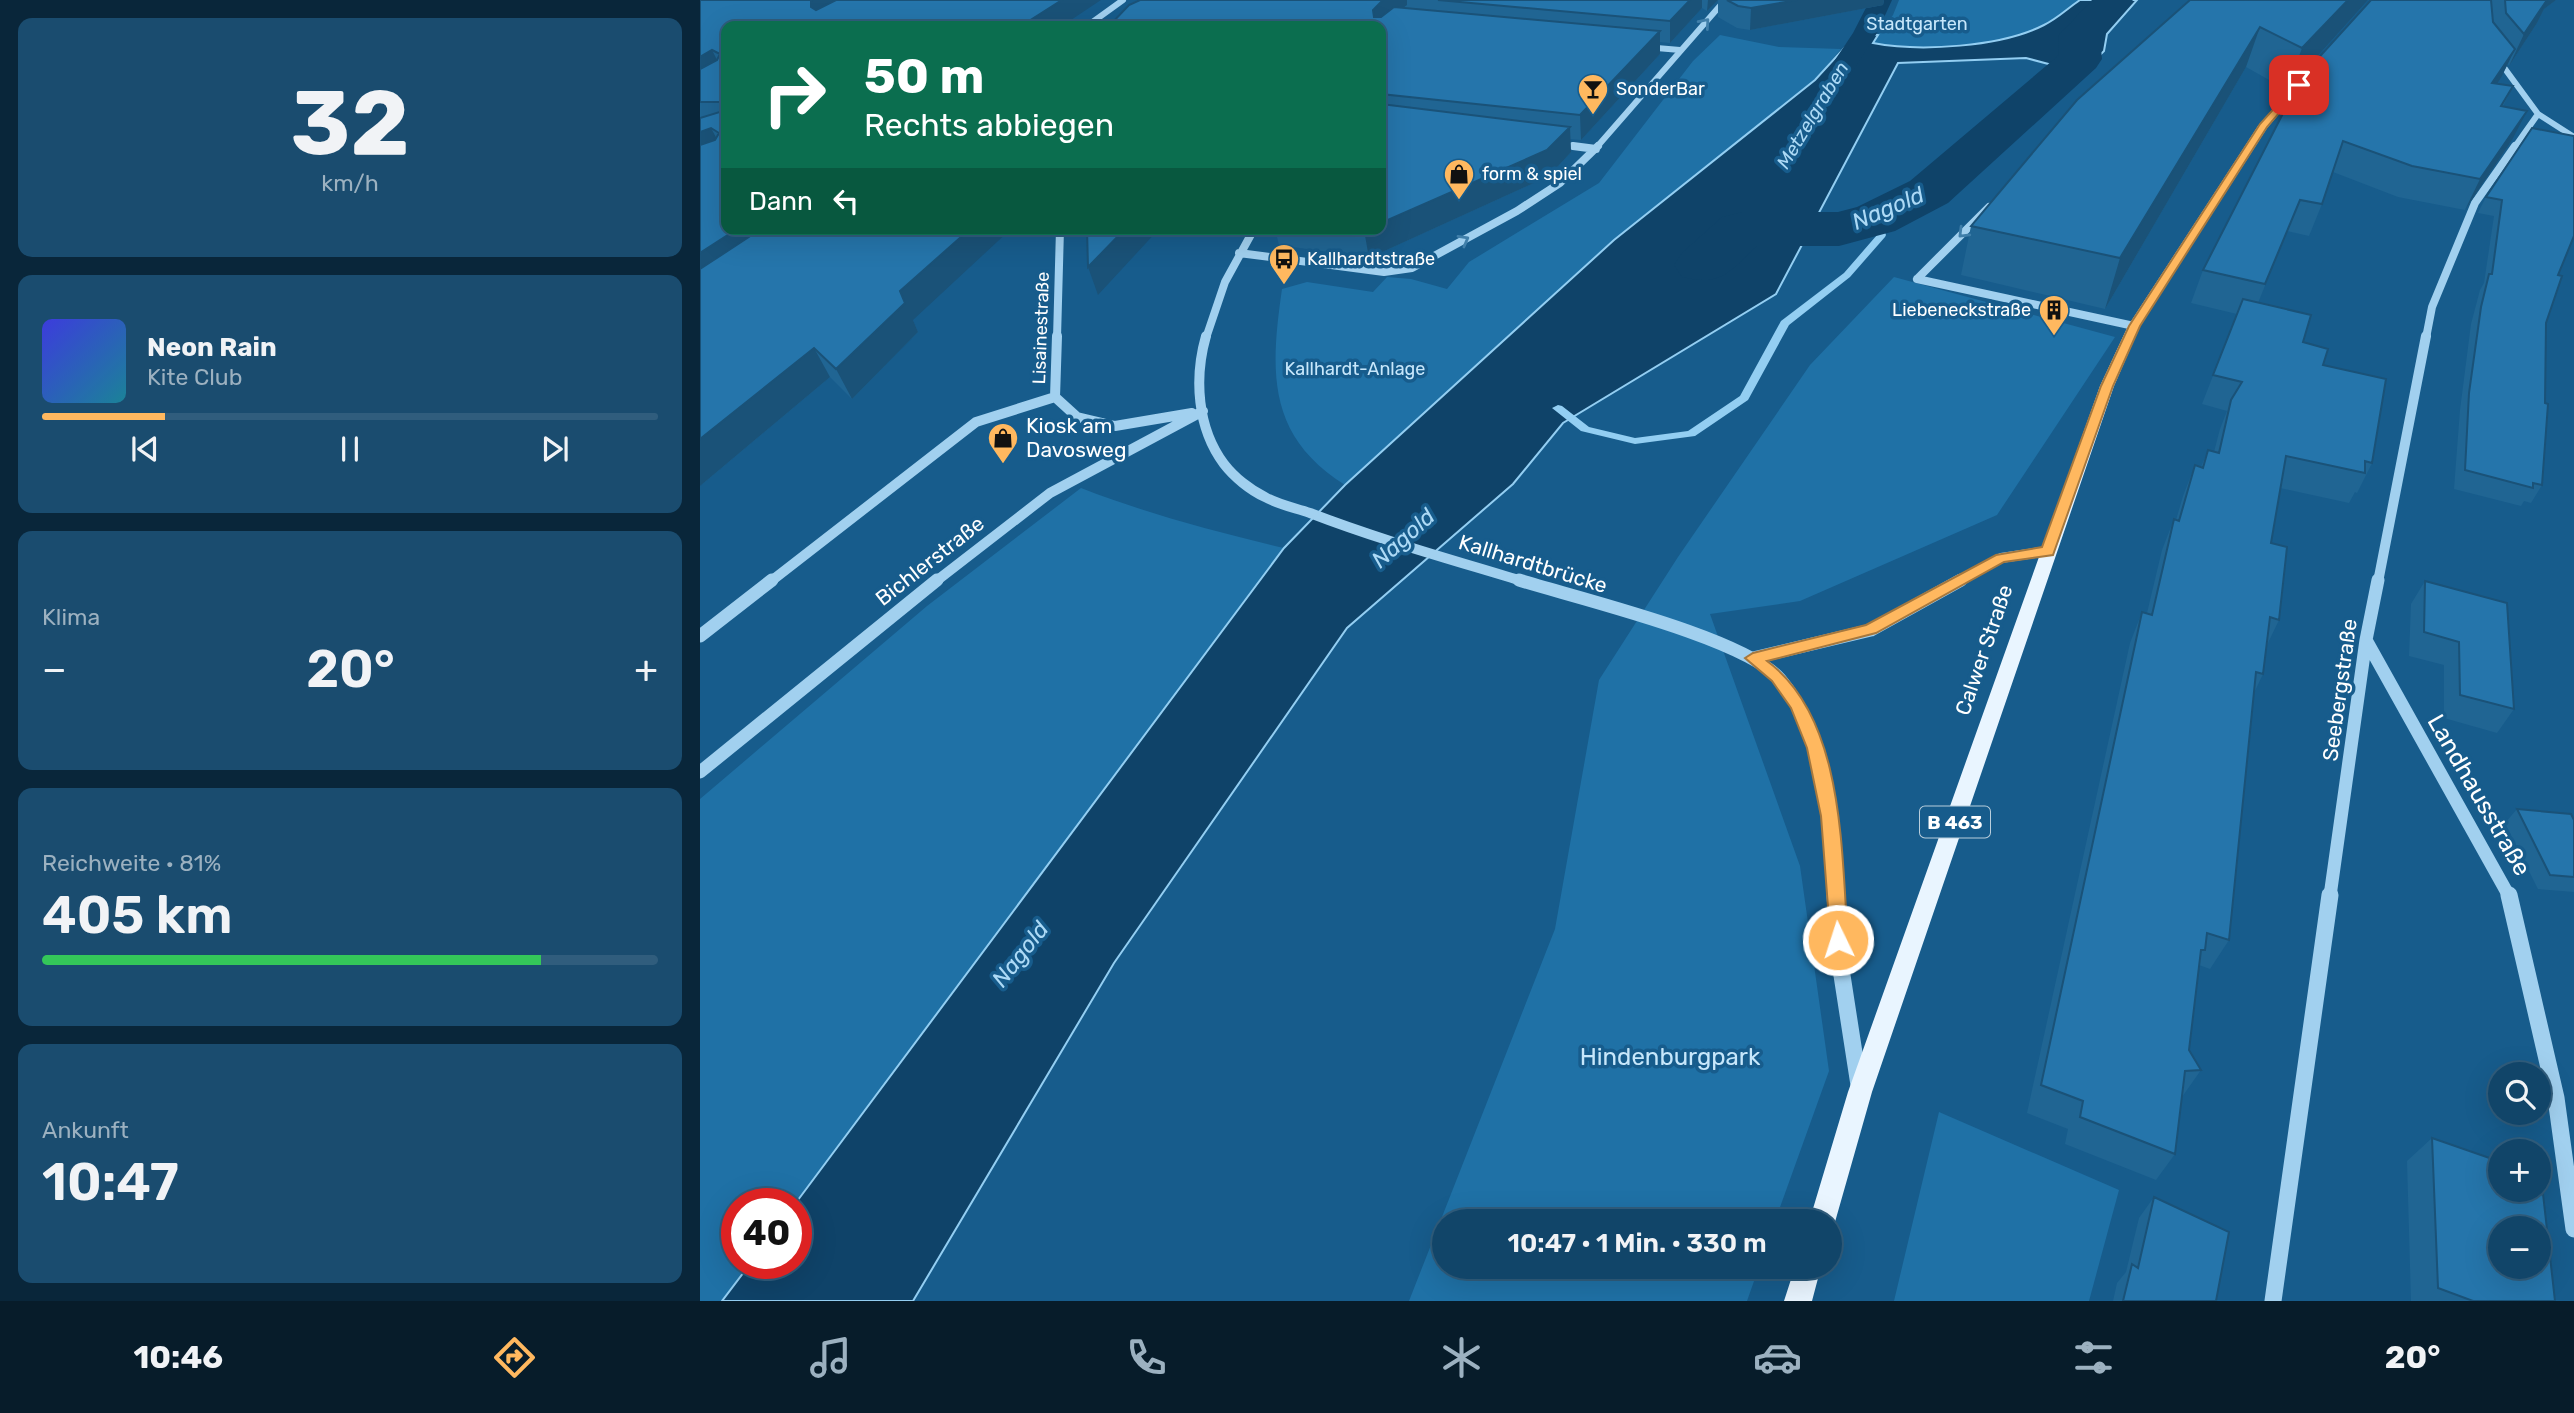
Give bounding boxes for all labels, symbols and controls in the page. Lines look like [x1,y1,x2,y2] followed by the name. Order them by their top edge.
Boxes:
[1866,13,1968,35] park label: Stadtgarten
[1697,18,1709,31] one-way arrow
[864,47,984,105] text: 50 m
[749,49,840,140] icon: right
[2269,55,2329,115] pin
[1771,58,1853,173] water label: Metzelgraben
[2280,66,2318,104] icon: arrive
[290,69,410,177] text: 32
[1576,72,1610,116] bar icon: SonderBar
[1616,78,1705,100] place label: SonderBar
[864,106,1114,144] text: Rechts abbiegen
[1442,157,1476,201] shop icon: form & spiel
[1482,163,1582,185] place label: form & spiel
[321,169,379,197] text: km/h
[1848,180,1929,236] water label: Nagold
[827,182,865,220] icon: left
[749,186,813,217] text: Dann
[1958,224,1971,237] one-way arrow
[1457,235,1470,248] one-way arrow
[1267,242,1301,286] bus stop icon: Kallhardtstraße
[1307,248,1435,270] place label: Kallhardtstraße
[1028,271,1054,385] street label: Lisainestraße
[2037,293,2071,337] building icon: Liebeneckstraße
[1892,299,2031,321] place label: Liebeneckstraße
[147,332,277,363] text: Neon Rain
[1285,358,1425,380] park label: Kallhardt-Anlage
[147,363,242,391] text: Kite Club
[1026,413,1126,462] place label: Kiosk am Davosweg
[986,421,1020,465] shop icon: Kiosk am Davosweg
[126,430,164,468] icon: previous
[331,430,369,468] icon: pause
[536,430,574,468] icon: next
[1366,502,1441,574] water label: Nagold
[870,510,989,611] street label: Bichlerstraße
[1456,529,1610,598] street label: Kallhardtbrücke
[1949,581,2018,718] street label: Calwer Straße
[42,603,100,631] text: Klima
[2317,617,2362,763] street label: Seebergstraße
[306,638,395,700] text: 20°
[42,646,67,692] text: −
[634,646,658,692] text: +
[2422,709,2536,881] street label: Landhausstraße
[1920,806,1990,838] road number: B 463
[42,849,221,877] text: Reichweite · 81%
[42,884,233,946] text: 405 km
[1801,903,1875,977] position arrow
[986,915,1055,992] water label: Nagold
[1580,1043,1761,1071] park label: Hindenburgpark
[2488,1062,2551,1279] map controls
[2488,1062,2551,1125] button: search
[42,1116,129,1144] text: Ankunft
[2488,1139,2551,1202] button: +
[42,1151,179,1213] text: 10:47
[721,1188,812,1279] speed limit sign: 40
[2488,1216,2551,1279] button: −
[1507,1228,1767,1259] text: 10:47 · 1 Min. · 330 m
[490,1333,539,1382] icon: directions
[806,1333,855,1382] icon: music
[1122,1333,1171,1382] icon: phone
[1437,1333,1486,1382] icon: climate
[1753,1333,1802,1382] icon: car
[2069,1333,2118,1382] icon: filters
[133,1338,223,1376] text: 10:46
[2385,1338,2441,1376] text: 20°

